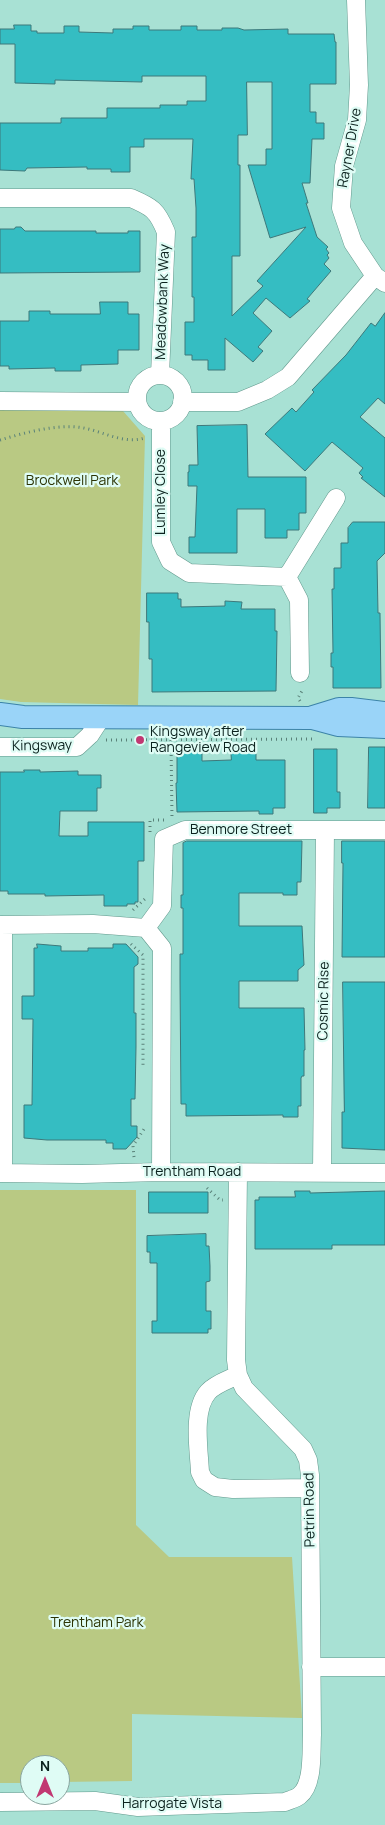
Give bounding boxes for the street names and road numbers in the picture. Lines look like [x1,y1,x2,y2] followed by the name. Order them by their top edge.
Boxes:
[335,107,365,189] street label: Rayner Drive
[153,244,173,360] street label: Meadowbank Way
[153,449,169,535] street label: Lumley Close
[12,737,72,755] street label: Kingsway
[190,822,292,838] street label: Benmore Street
[315,961,333,1041] street label: Cosmic Rise
[143,1164,241,1180] street label: Trentham Road
[301,1472,319,1548] street label: Petrin Road
[122,1796,222,1812] street label: Harrogate Vista

